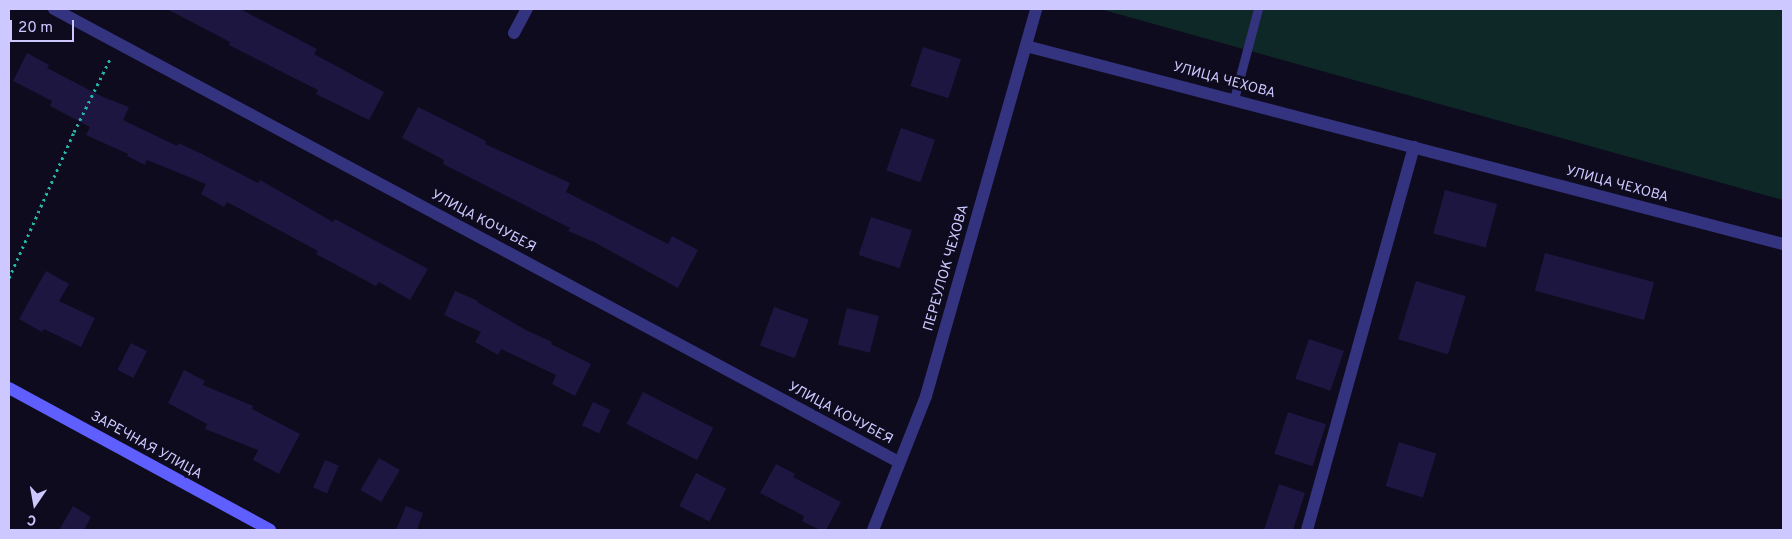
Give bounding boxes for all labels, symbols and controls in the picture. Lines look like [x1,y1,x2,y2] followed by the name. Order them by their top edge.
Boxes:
[12,10,76,42] scale bar
[18,19,53,38] text: 20 m
[1171,59,1277,103] street label: УЛИЦА ЧЕХОВА
[1564,163,1670,207] street label: УЛИЦА ЧЕХОВА
[427,187,539,257] street label: УЛИЦА КОЧУБЕЯ
[921,203,973,333] street label: ПЕРЕУЛОК ЧЕХОВА
[784,379,896,449] street label: УЛИЦА КОЧУБЕЯ
[87,408,205,484] street label: ЗАРЕЧНАЯ УЛИЦА
[10,479,60,529] north arrow
[26,510,38,528] text: С

